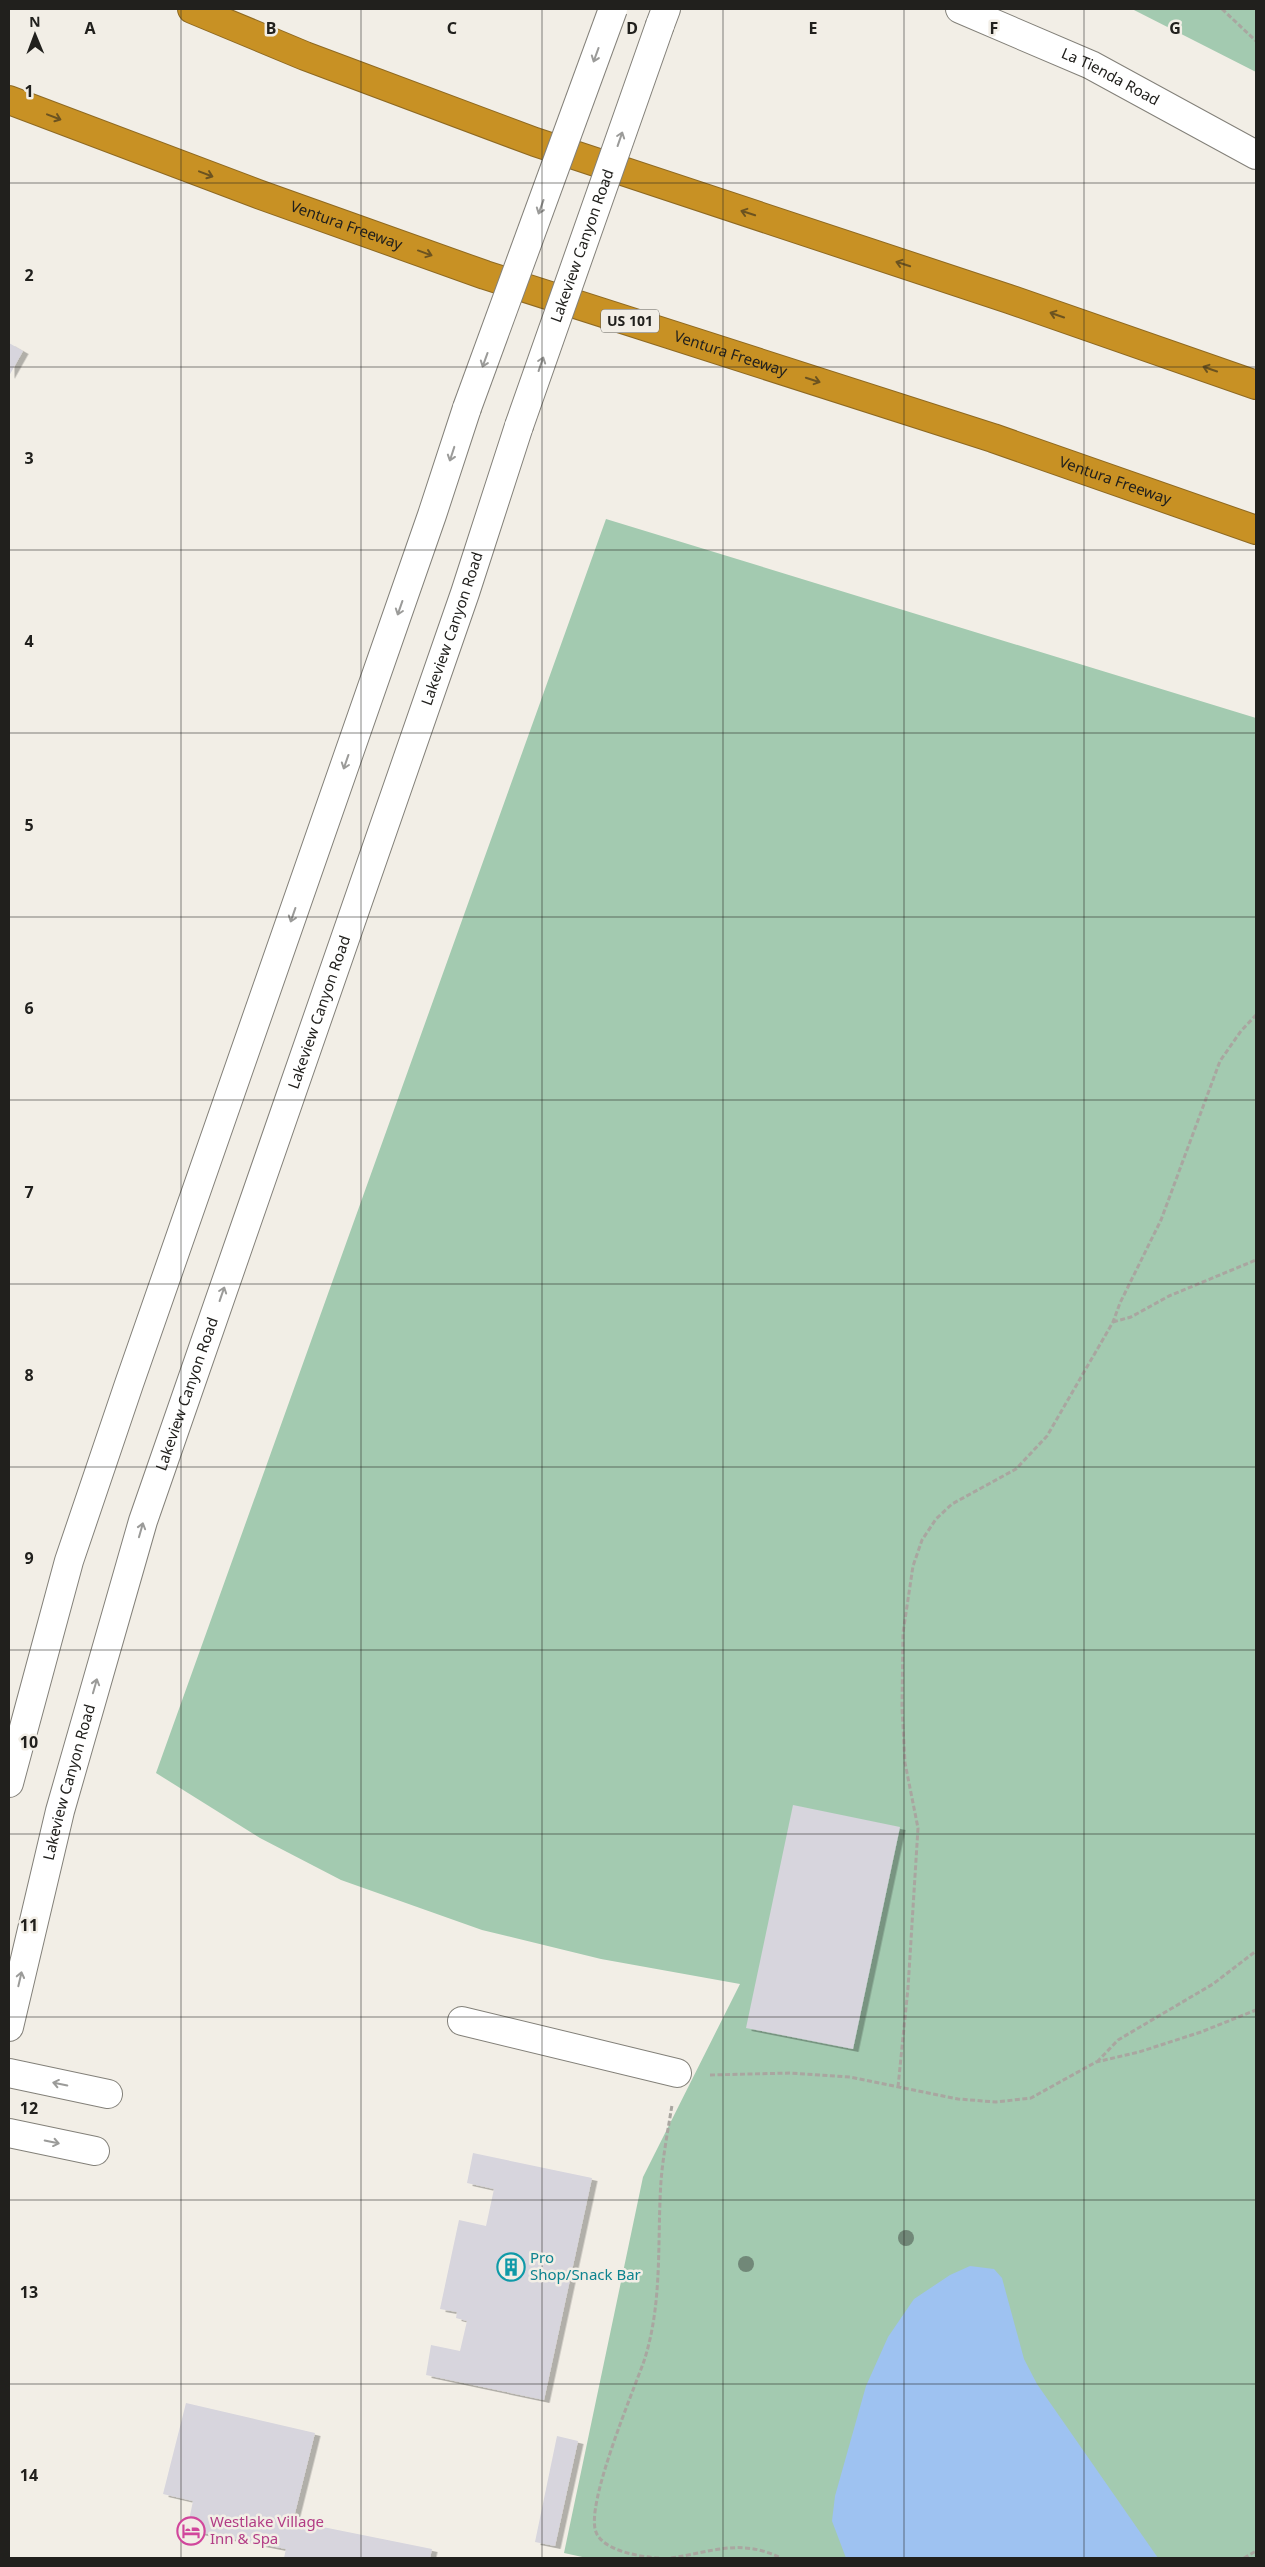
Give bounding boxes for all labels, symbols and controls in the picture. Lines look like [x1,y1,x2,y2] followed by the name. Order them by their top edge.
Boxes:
[10,10,60,60] north arrow
[29,12,41,31] text: N
[84,17,96,39] text: A
[266,17,276,39] text: B
[447,17,457,39] text: C
[626,17,638,39] text: D
[809,17,818,39] text: E
[990,17,998,39] text: F
[1169,17,1181,39] text: G
[1059,43,1163,110] street label: La Tienda Road
[591,46,600,62] one-way arrow
[24,80,34,102] text: 1
[46,113,62,122] one-way arrow
[616,132,625,147] one-way arrow
[545,166,618,325] street label: Lakeview Canyon Road
[198,170,214,179] one-way arrow
[288,195,406,254] street label: Ventura Freeway
[536,199,545,214] one-way arrow
[741,208,757,217] one-way arrow
[417,249,432,258] one-way arrow
[895,259,911,268] one-way arrow
[24,264,34,286] text: 2
[601,310,659,332] road number: US 101
[1049,310,1065,320] one-way arrow
[672,325,790,380] street label: Ventura Freeway
[480,352,489,367] one-way arrow
[537,357,546,372] one-way arrow
[1203,364,1218,373] one-way arrow
[804,375,820,385] one-way arrow
[447,446,456,462] one-way arrow
[24,447,34,469] text: 3
[1057,451,1175,509] street label: Ventura Freeway
[416,549,487,708] street label: Lakeview Canyon Road
[395,600,404,615] one-way arrow
[24,630,34,652] text: 4
[341,753,350,769] one-way arrow
[24,814,34,836] text: 5
[288,907,297,922] one-way arrow
[283,933,354,1091] street label: Lakeview Canyon Road
[24,997,34,1019] text: 6
[24,1181,34,1203] text: 7
[218,1287,227,1302] one-way arrow
[150,1314,222,1473] street label: Lakeview Canyon Road
[24,1364,34,1386] text: 8
[136,1523,146,1539] one-way arrow
[24,1547,34,1569] text: 9
[91,1679,100,1695] one-way arrow
[38,1702,99,1862] street label: Lakeview Canyon Road
[20,1731,38,1753] text: 10
[20,1914,38,1936] text: 11
[16,1972,25,1988] one-way arrow
[52,2079,68,2088] one-way arrow
[20,2097,38,2119] text: 12
[43,2138,59,2147] one-way arrow
[530,2247,641,2284] place label: Pro Shop/Snack Bar
[496,2252,526,2282] building icon: Pro Shop/Snack Bar
[20,2281,38,2303] text: 13
[20,2464,38,2486] text: 14
[210,2511,324,2548] place label: Westlake Village Inn & Spa
[176,2516,206,2546] hotel icon: Westlake Village Inn & Spa

